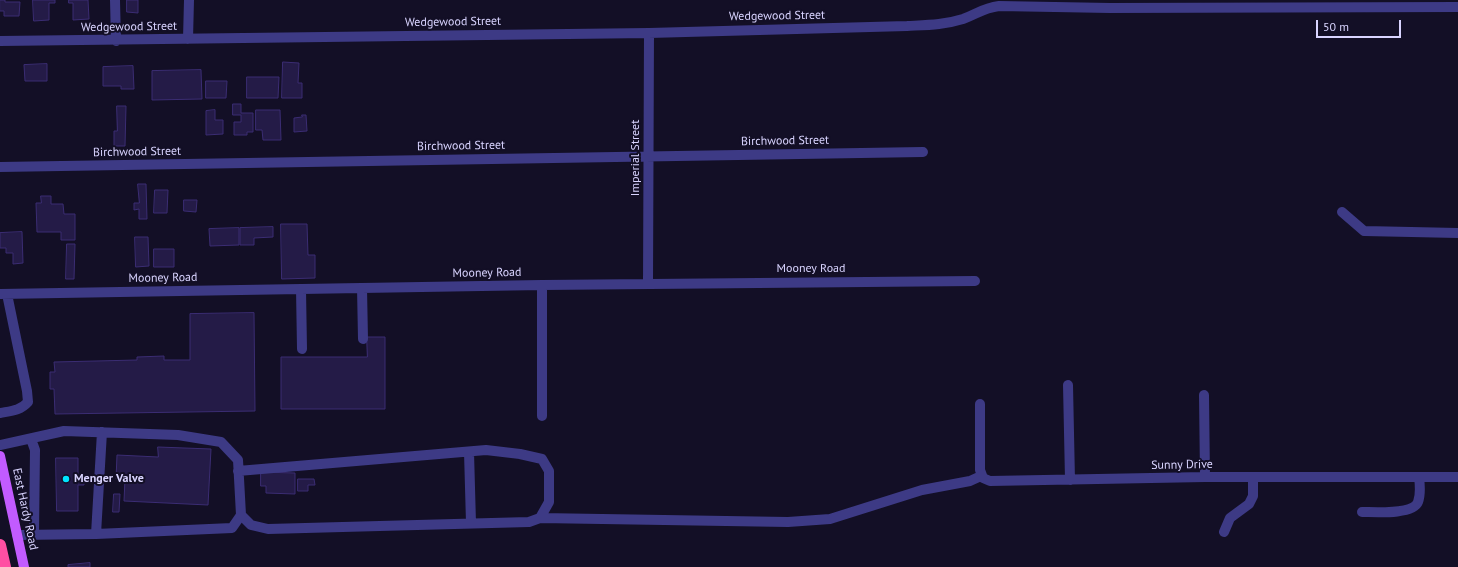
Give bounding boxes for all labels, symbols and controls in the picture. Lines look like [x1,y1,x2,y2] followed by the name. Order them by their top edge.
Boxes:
[729,8,825,24] street label: Wedgewood Street
[1318,12,1403,38] scale bar
[405,14,501,30] street label: Wedgewood Street
[81,19,177,35] street label: Wedgewood Street
[1323,19,1349,34] text: 50 m
[629,120,643,196] street label: Imperial Street
[741,133,829,149] street label: Birchwood Street
[417,138,505,154] street label: Birchwood Street
[93,144,181,160] street label: Birchwood Street
[777,262,845,276] street label: Mooney Road
[452,265,522,281] street label: Mooney Road
[128,270,198,286] street label: Mooney Road
[1151,457,1213,473] street label: Sunny Drive
[9,467,41,551] street label: East Hardy Road
[74,472,144,486] place label: Menger Valve
[61,474,71,484] marker: Menger Valve

